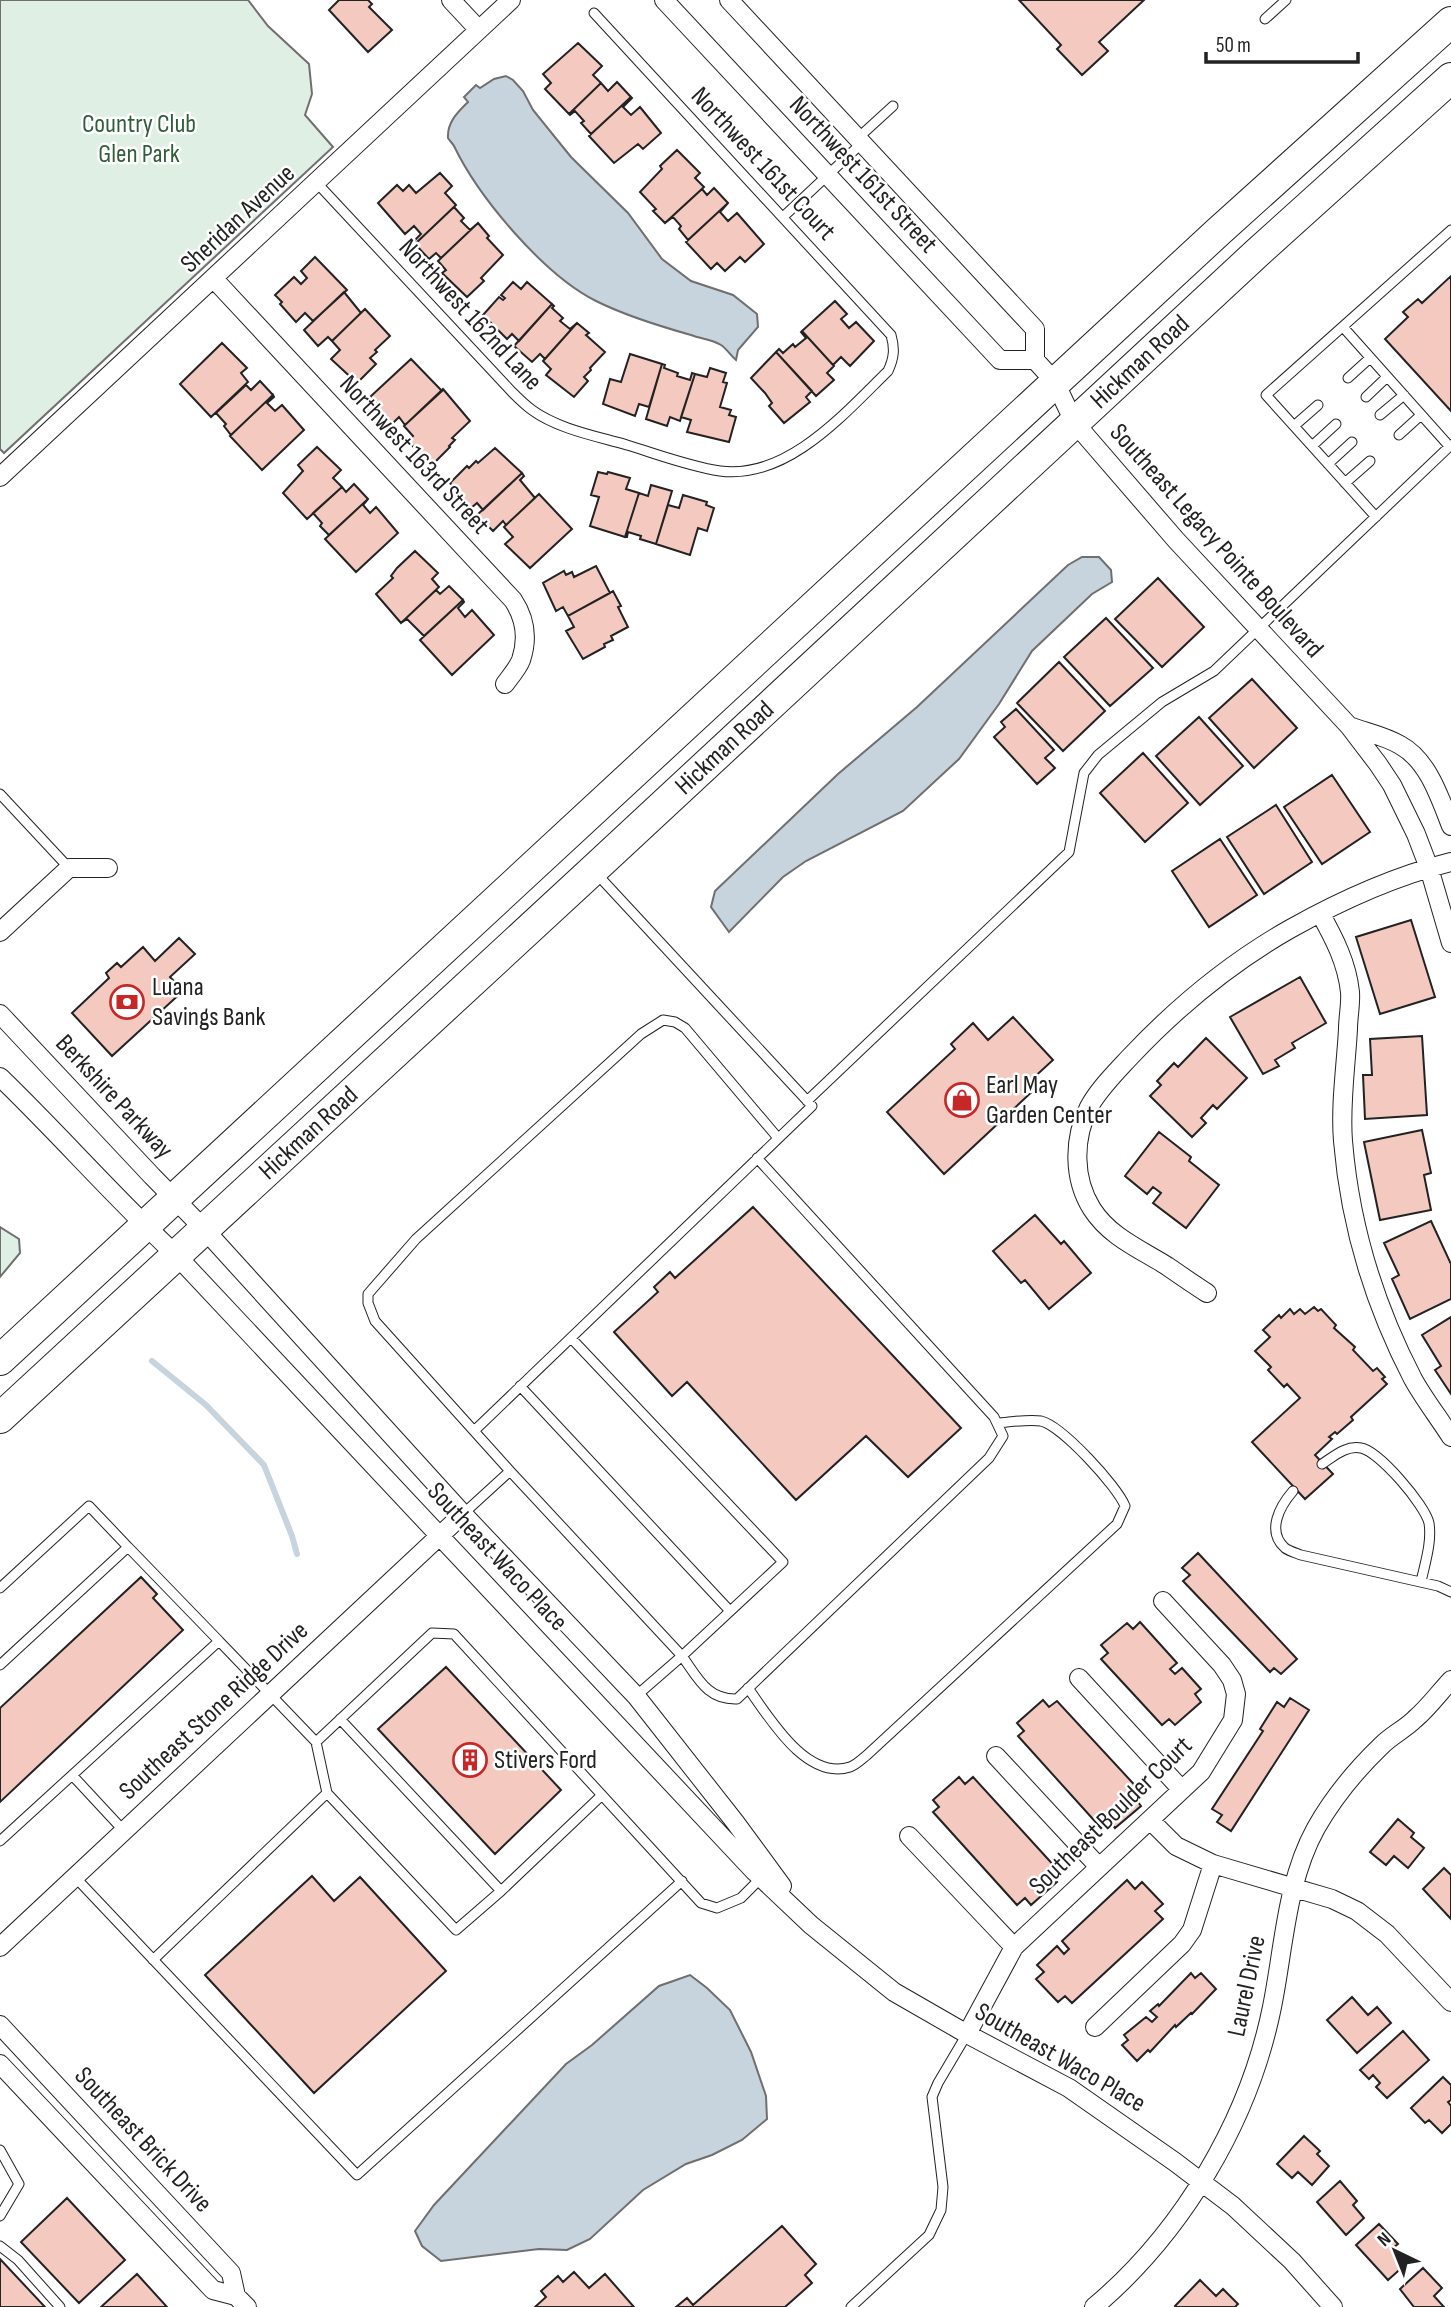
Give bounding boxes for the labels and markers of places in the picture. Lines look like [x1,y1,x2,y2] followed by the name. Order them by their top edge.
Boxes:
[152,972,266,1033] place label: Luana Savings Bank
[108,983,146,1021] bank icon: Luana Savings Bank
[986,1070,1113,1131] place label: Earl May Garden Center
[943,1081,981,1119] shop icon: Earl May Garden Center
[451,1741,489,1779] building icon: Stivers Ford
[494,1745,597,1776] place label: Stivers Ford

